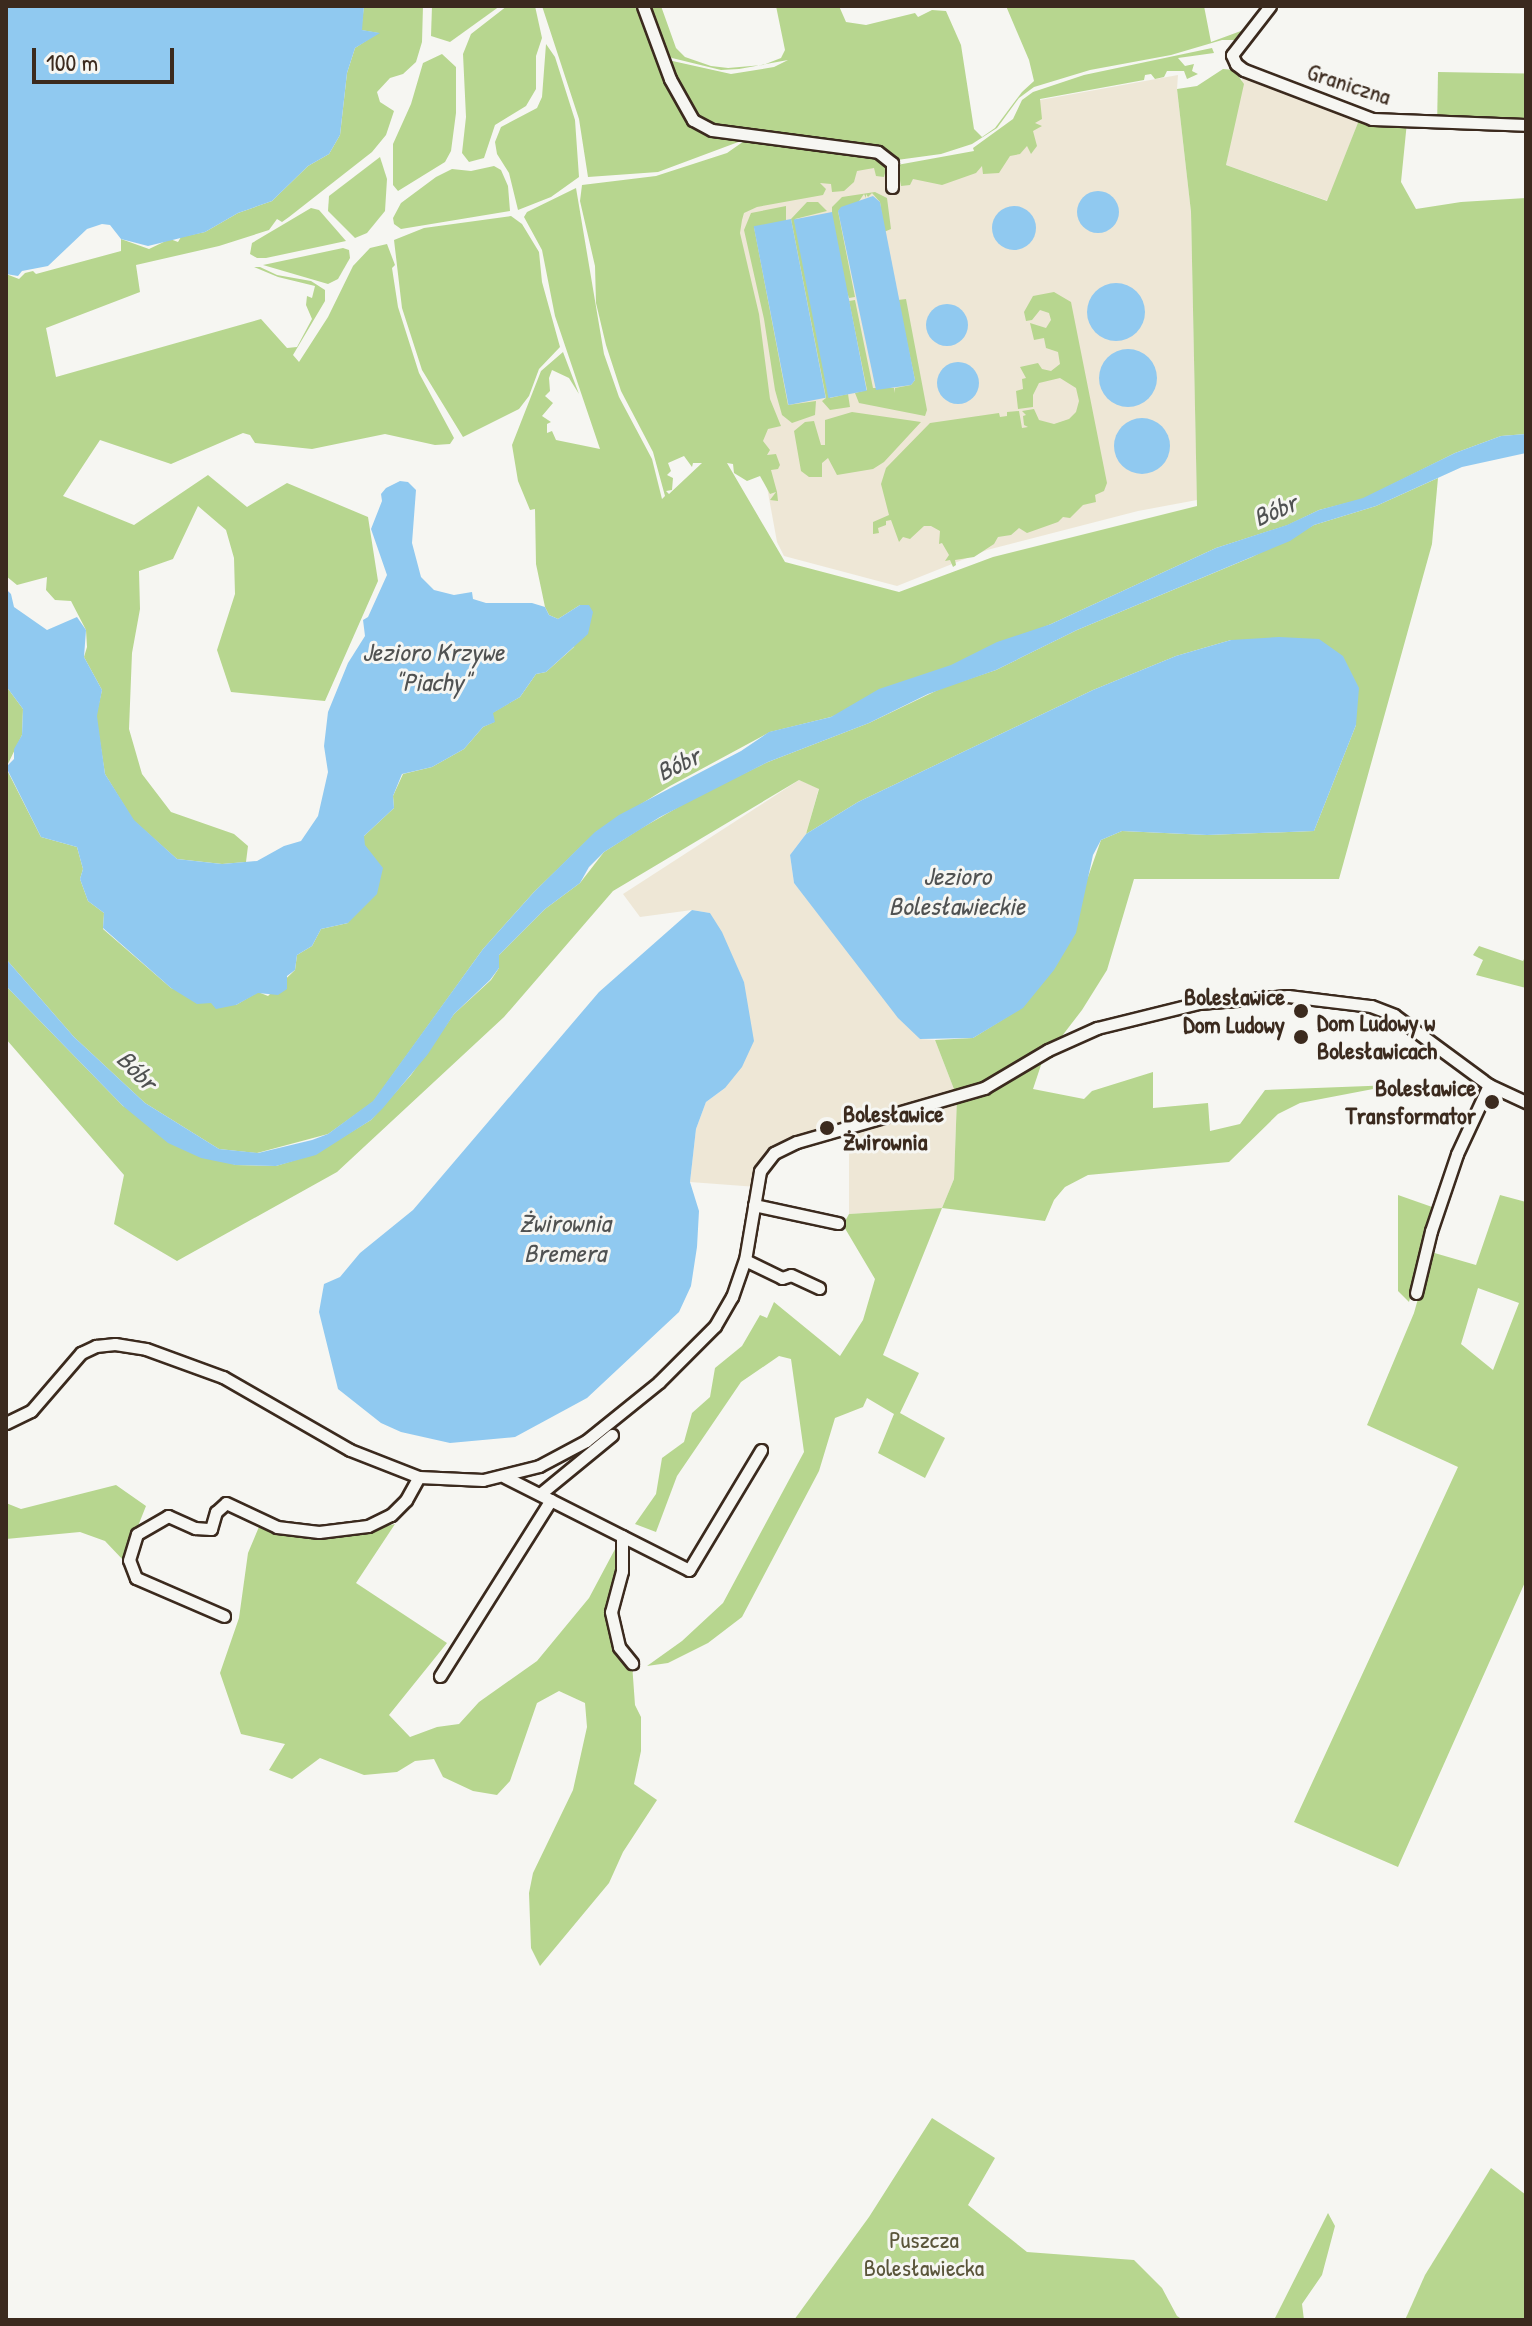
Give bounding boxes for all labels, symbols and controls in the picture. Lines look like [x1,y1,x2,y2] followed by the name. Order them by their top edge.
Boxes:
[36,32,178,82] scale bar
[46,46,98,78] text: 100 m
[1304,57,1394,111] street label: Graniczna
[1248,487,1302,533] water label: Bóbr
[362,636,504,698] water label: Jezioro Krzywe "Piachy"
[651,740,705,788] water label: Bóbr
[889,860,1025,922] water label: Jezioro Bolesławieckie
[1183,983,1285,1039] place label: Bolesławice Dom Ludowy
[1292,1002,1310,1020] marker: Bolesławice Dom Ludowy
[1317,1009,1437,1065] place label: Dom Ludowy w Bolesławicach
[1292,1028,1310,1046] marker: Dom Ludowy w Bolesławicach
[110,1043,164,1097] water label: Bóbr
[1346,1074,1476,1130] place label: Bolesławice Transformator
[1483,1093,1501,1111] marker: Bolesławice Transformator
[843,1100,944,1156] place label: Bolesławice Żwirownia
[818,1119,836,1137] marker: Bolesławice Żwirownia
[519,1207,611,1268] water label: Żwirownia Bremera
[864,2226,984,2282] park label: Puszcza Bolesławiecka

